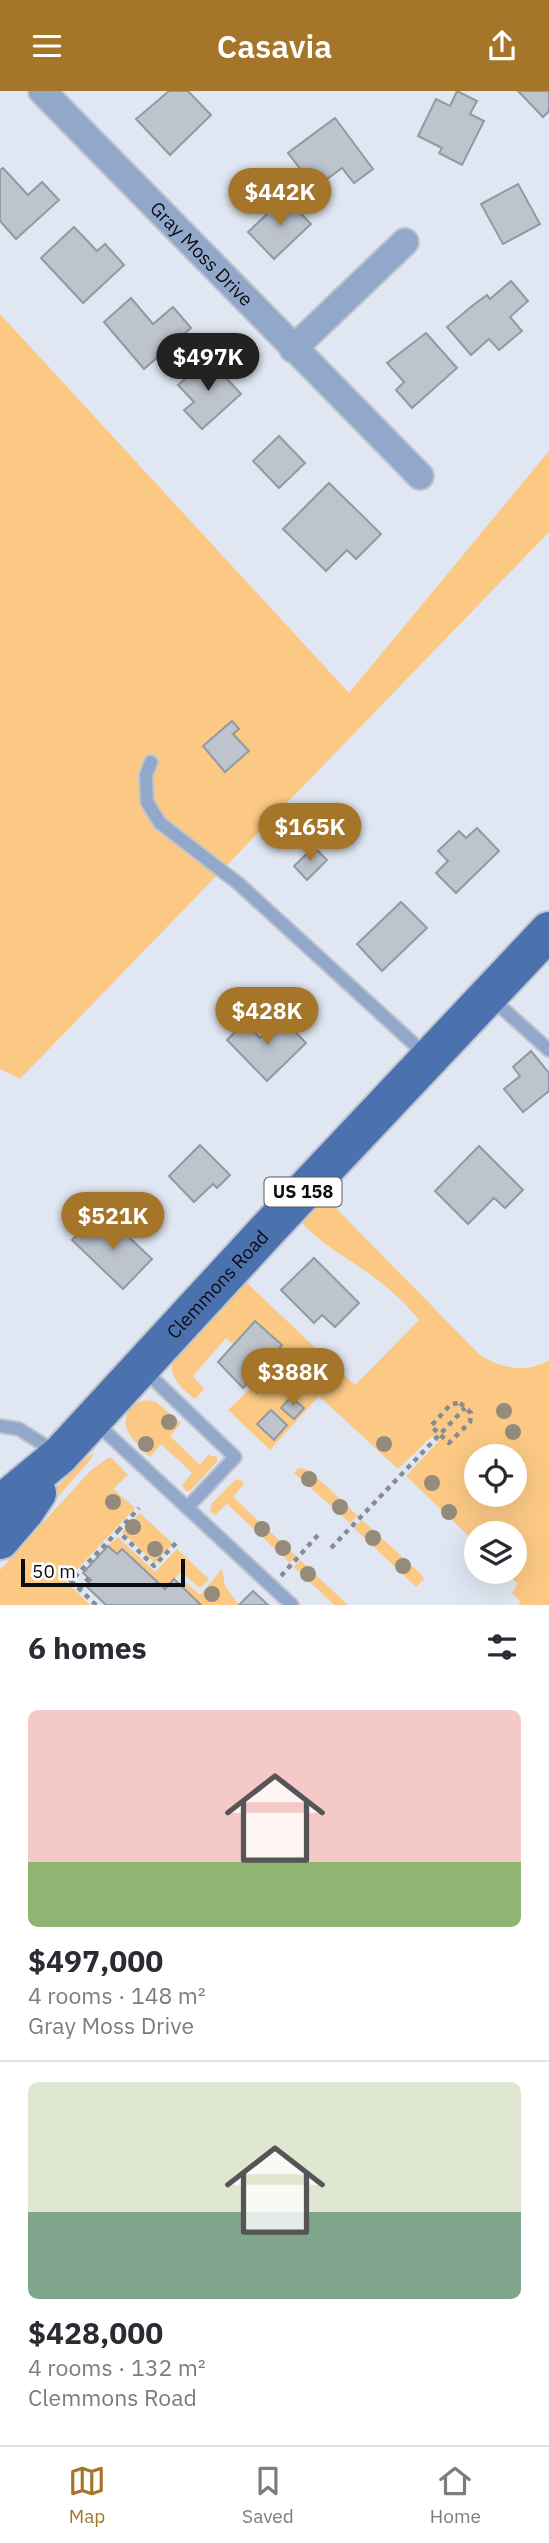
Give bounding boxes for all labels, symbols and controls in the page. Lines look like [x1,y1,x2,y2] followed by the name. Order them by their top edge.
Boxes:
[217,25,332,67] text: Casavia
[28,27,66,65] icon: menu
[483,27,521,65] icon: share
[231,169,329,228] pin: $442K
[244,176,316,206] text: $442K
[145,196,258,311] street label: Gray Moss Drive
[159,334,257,393] pin: $497K
[172,341,244,371] text: $497K
[261,803,359,863] pin: $165K
[274,811,346,841] text: $165K
[218,988,316,1047] pin: $428K
[231,995,303,1025] text: $428K
[264,1177,342,1207] road number: US 158
[64,1193,162,1252] pin: $521K
[77,1200,149,1230] text: $521K
[161,1225,273,1344] street label: Clemmons Road
[244,1349,342,1408] pin: $388K
[257,1356,329,1386] text: $388K
[464,1444,527,1584] map controls
[464,1444,527,1507] button: locate
[464,1521,527,1584] button: layers
[21,1556,186,1588] scale bar
[32,1559,76,1583] text: 50 m
[28,1628,147,1667] text: 6 homes
[483,1628,521,1666] icon: filters
[212,1755,338,1881] icon: home
[28,1941,163,1980] text: $497,000
[28,1980,206,2010] text: 4 rooms · 148 m²
[28,2010,194,2040] text: Gray Moss Drive
[212,2127,338,2253] icon: home
[28,2313,163,2352] text: $428,000
[28,2352,206,2382] text: 4 rooms · 132 m²
[28,2382,197,2412] text: Clemmons Road
[68,2462,106,2528] tab: Map
[242,2462,294,2528] tab: Saved
[430,2462,481,2528] tab: Home

